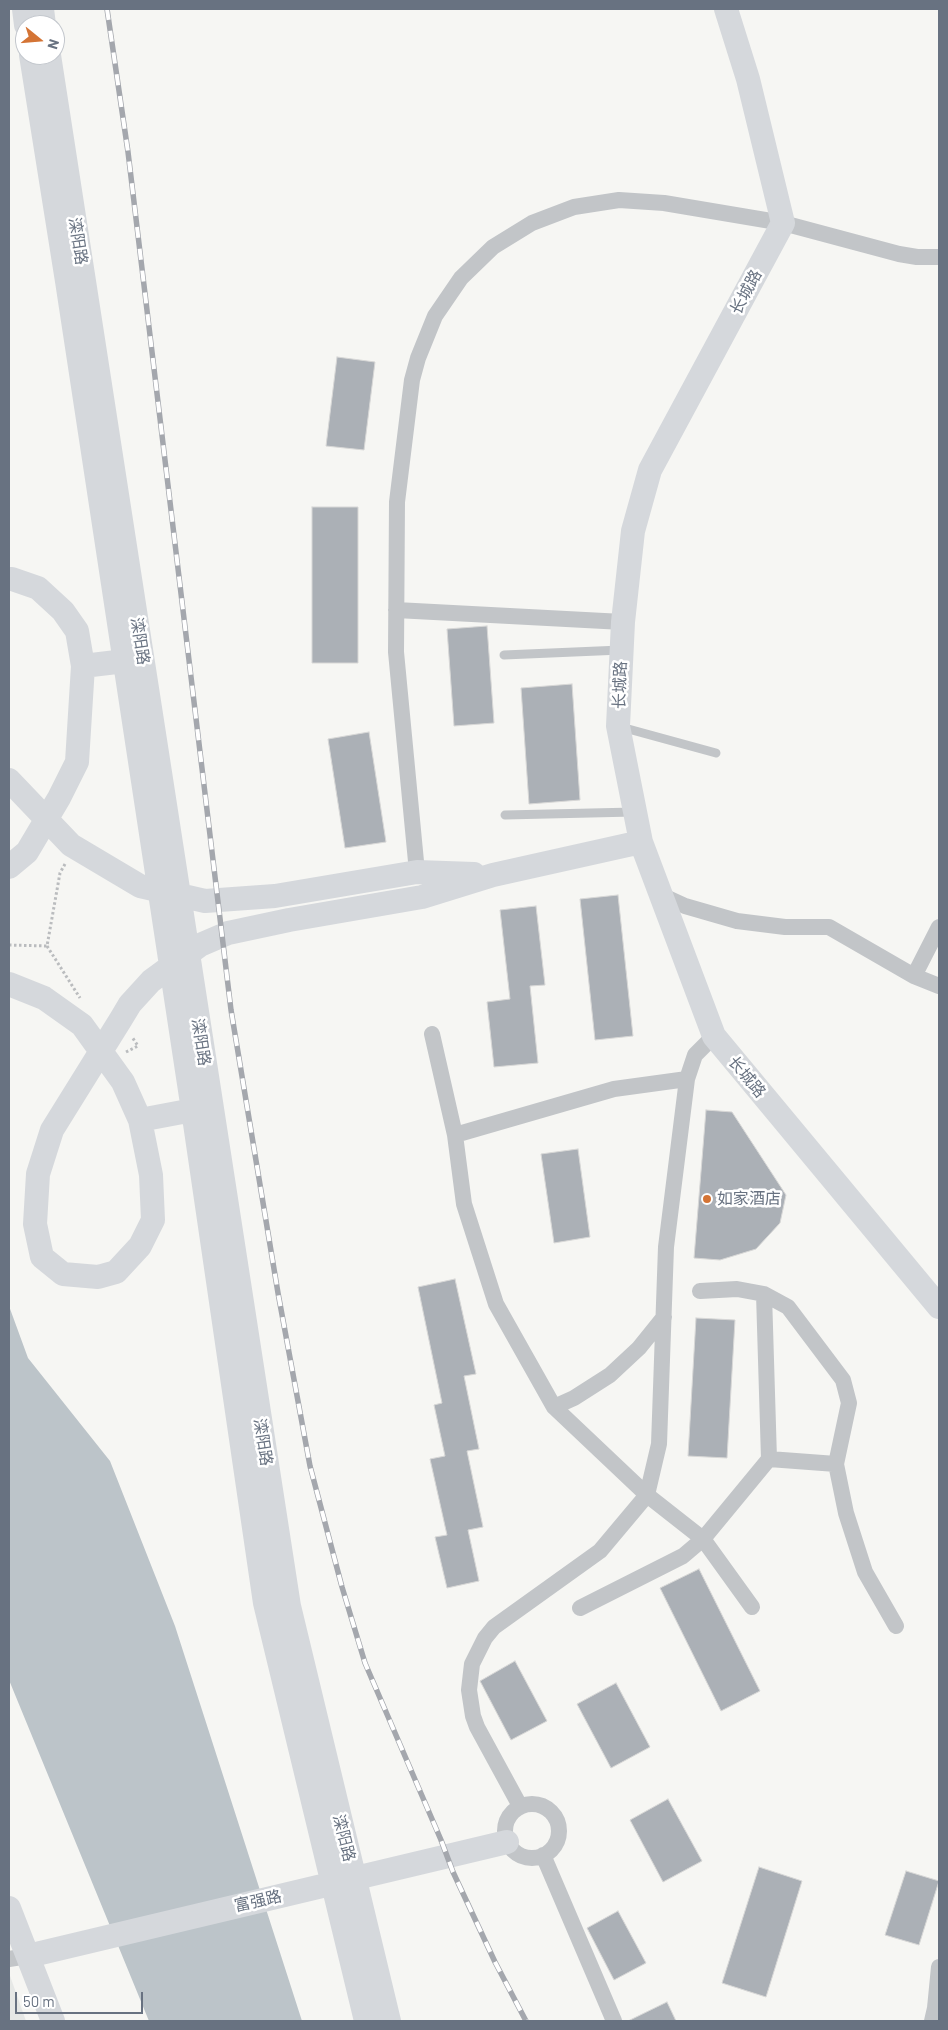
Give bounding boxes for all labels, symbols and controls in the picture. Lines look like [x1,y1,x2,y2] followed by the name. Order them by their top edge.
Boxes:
[15,15,65,65] north arrow
[44,37,63,51] text: N
[65,216,91,266] street label: 滦阳路
[726,266,766,318] street label: 长城路
[127,616,153,666] street label: 滦阳路
[610,661,630,709] street label: 长城路
[188,1017,214,1067] street label: 滦阳路
[724,1052,770,1102] street label: 长城路
[717,1189,781,1209] place label: 如家酒店
[701,1193,713,1205] marker: 如家酒店
[250,1417,276,1467] street label: 滦阳路
[329,1812,359,1864] street label: 滦阳路
[232,1886,284,1916] street label: 富强路
[18,1982,145,2014] scale bar
[23,1992,55,2010] text: 50 m

